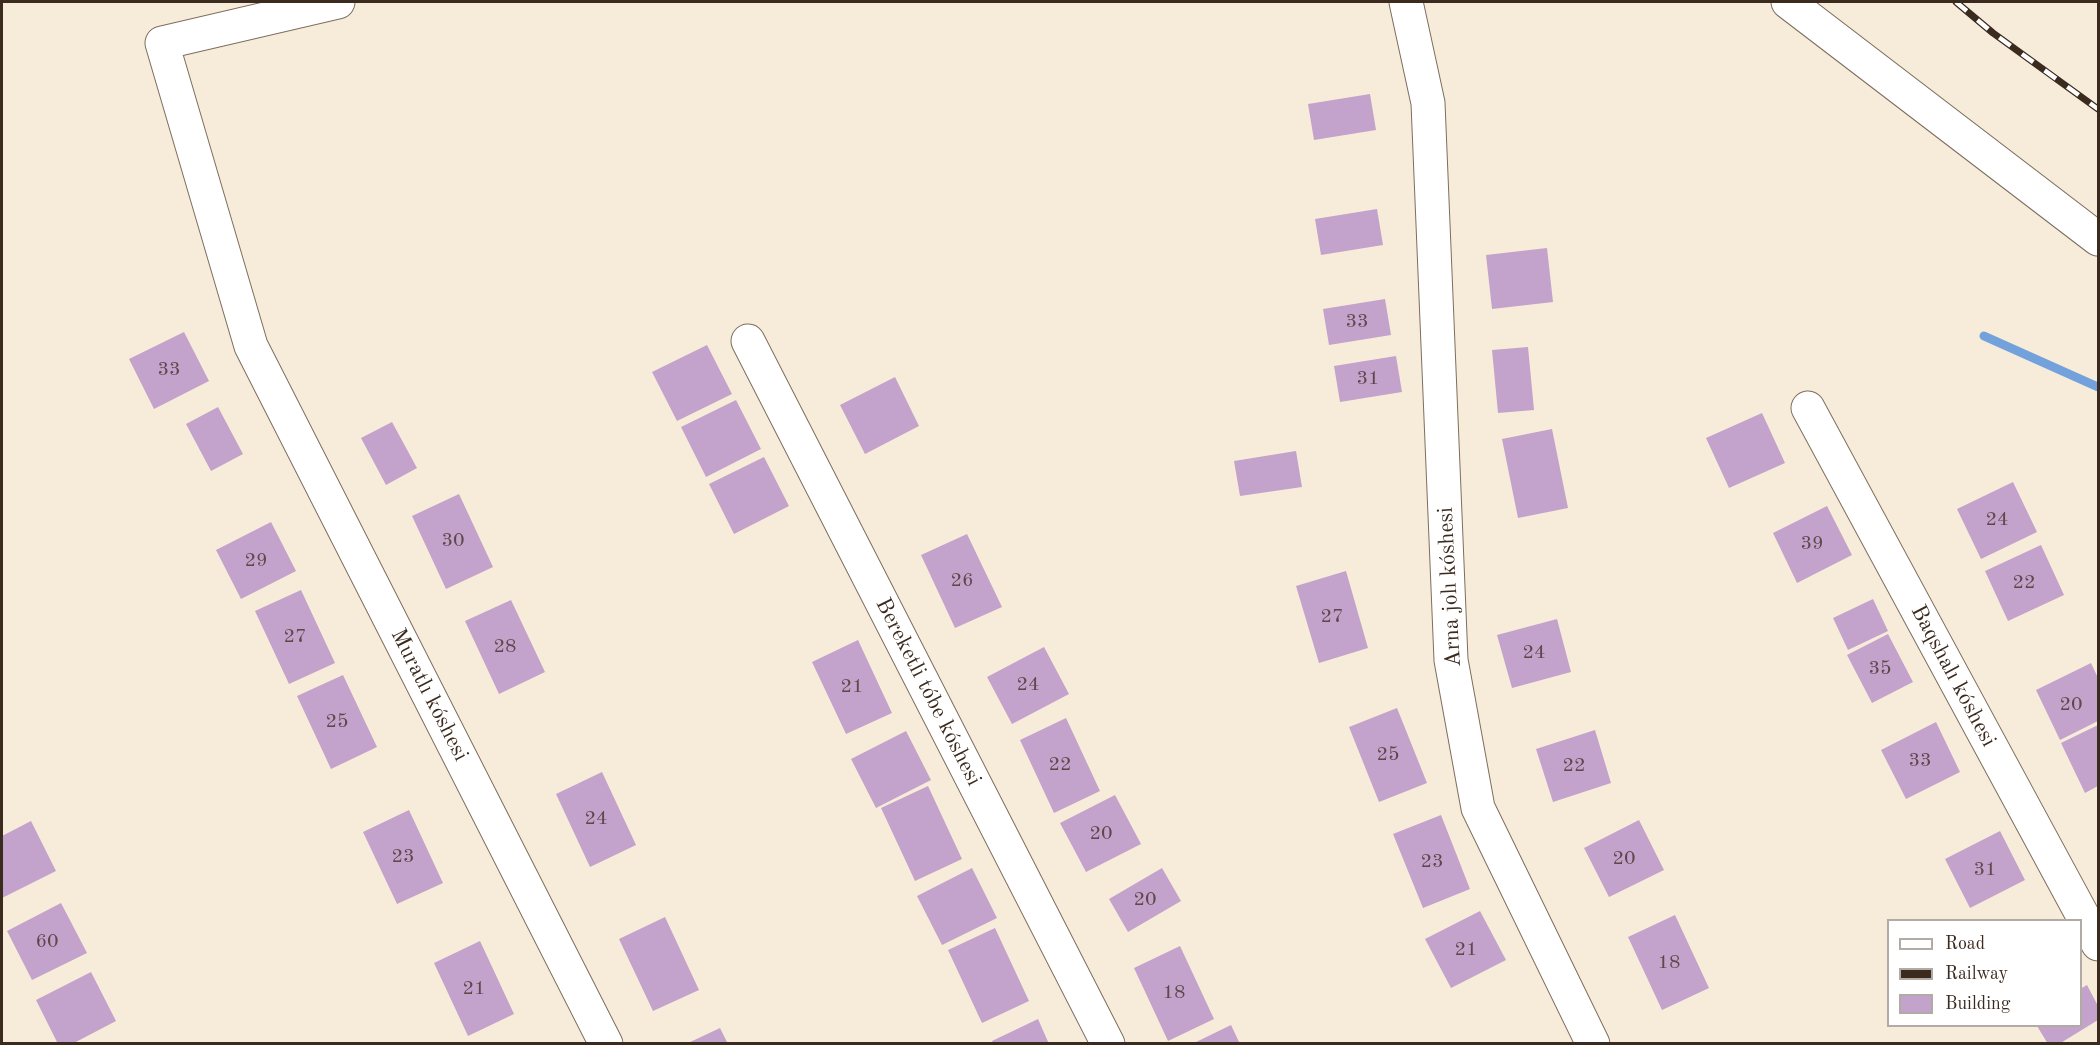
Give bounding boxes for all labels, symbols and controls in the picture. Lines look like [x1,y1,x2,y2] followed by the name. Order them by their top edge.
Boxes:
[1345,310,1369,334] house number: 33
[157,358,181,382] house number: 33
[1356,367,1380,391] house number: 31
[1433,506,1467,668] street label: Arna jolı kóshesi
[1985,508,2009,532] house number: 24
[441,529,465,553] house number: 30
[1800,532,1824,556] house number: 39
[244,549,268,573] house number: 29
[950,569,974,593] house number: 26
[2012,571,2036,595] house number: 22
[869,594,987,790] street label: Bereketli tóbe kóshesi
[1904,600,2002,752] street label: Baqshalı kóshesi
[1320,605,1344,629] house number: 27
[384,624,474,766] street label: Muratlı kóshesi
[283,625,307,649] house number: 27
[493,635,517,659] house number: 28
[1522,641,1546,665] house number: 24
[1868,657,1892,681] house number: 35
[1016,673,1040,697] house number: 24
[840,675,864,699] house number: 21
[2059,693,2083,717] house number: 20
[325,710,349,734] house number: 25
[1376,743,1400,767] house number: 25
[1908,749,1932,773] house number: 33
[1048,753,1072,777] house number: 22
[1562,754,1586,778] house number: 22
[584,807,608,831] house number: 24
[1089,822,1113,846] house number: 20
[391,845,415,869] house number: 23
[1612,847,1636,871] house number: 20
[1420,850,1444,874] house number: 23
[1973,858,1997,882] house number: 31
[1133,888,1157,912] house number: 20
[1887,919,2082,1027] legend
[35,930,59,954] house number: 60
[1945,935,1985,953] text: Road
[1454,938,1478,962] house number: 21
[1657,951,1681,975] house number: 18
[1945,965,2008,983] text: Railway
[462,977,486,1001] house number: 21
[1162,981,1186,1005] house number: 18
[1945,995,2010,1013] text: Building

